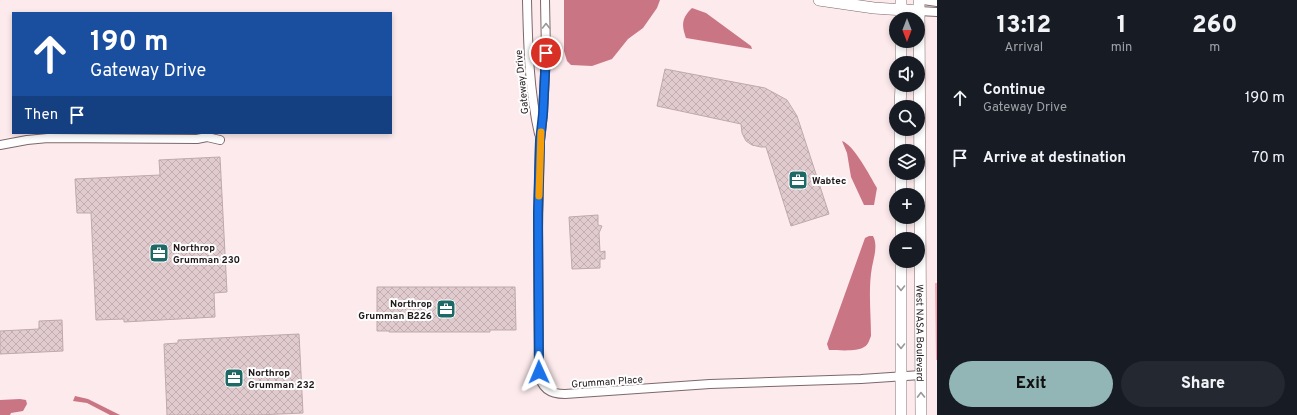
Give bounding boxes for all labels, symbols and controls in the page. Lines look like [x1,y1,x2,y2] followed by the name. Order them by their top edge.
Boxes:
[997,11,1051,41] text: 13:12
[1117,11,1126,41] text: 1
[1192,11,1237,41] text: 260
[889,12,925,48] north arrow
[889,12,925,268] map controls
[541,23,550,29] one-way arrow
[90,25,168,61] text: 190 m
[24,28,76,80] icon: ahead
[529,36,563,70] pin
[1004,40,1043,56] text: Arrival
[1111,40,1132,56] text: min
[1209,40,1220,56] text: m
[535,42,557,64] icon: arrive
[513,49,532,115] street label: Gateway Drive
[889,56,925,92] button: sound
[90,60,206,83] text: Gateway Drive
[983,81,1045,100] text: Continue
[949,87,971,109] icon: ahead
[1245,89,1285,108] text: 190 m
[889,100,925,136] button: search
[983,100,1067,116] text: Gateway Drive
[66,104,88,126] icon: arrive
[24,106,58,125] text: Then
[889,144,925,180] button: layers
[949,147,971,169] icon: arrive
[983,149,1126,168] text: Arrive at destination
[1252,149,1285,168] text: 70 m
[787,169,809,191] office icon: Wabtec
[812,175,846,188] place label: Wabtec
[889,188,925,224] button: +
[889,232,925,268] button: −
[148,242,170,264] office icon: Northrop Grumman 230
[173,242,240,267] place label: Northrop Grumman 230
[912,284,926,382] street label: West NASA Boulevard
[897,285,905,291] one-way arrow
[358,298,432,323] place label: Northrop Grumman B226
[435,298,457,320] office icon: Northrop Grumman B226
[897,343,905,349] one-way arrow
[518,351,560,393] position arrow
[949,361,1113,407] button: Exit
[1121,361,1285,407] button: Share
[223,367,245,389] office icon: Northrop Grumman 232
[248,367,315,392] place label: Northrop Grumman 232
[571,374,643,391] street label: Grumman Place
[917,392,925,398] one-way arrow

